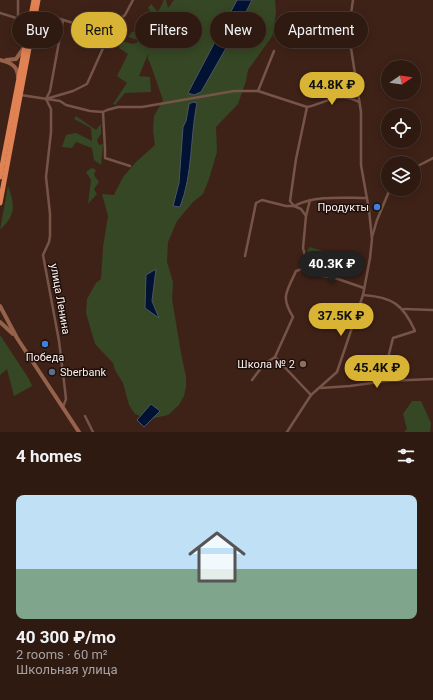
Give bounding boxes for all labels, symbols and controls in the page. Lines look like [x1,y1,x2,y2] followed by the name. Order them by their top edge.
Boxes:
[12,12,63,48] chip: Buy
[71,12,127,48] chip: Rent
[135,12,202,48] chip: Filters
[210,12,266,48] chip: New
[274,12,368,48] chip: Apartment
[381,60,421,100] north arrow
[381,60,421,196] map controls
[295,72,369,106] pin: 44.8K ₽
[309,77,355,92] text: 44.8K ₽
[381,108,421,148] button: locate
[381,156,421,196] button: layers
[317,201,369,214] place label: Продукты
[372,202,382,212] marker: Продукты
[295,251,369,285] pin: 40.3K ₽
[309,256,355,271] text: 40.3K ₽
[47,263,73,335] street label: улица Ленина
[304,303,378,337] pin: 37.5K ₽
[318,308,364,323] text: 37.5K ₽
[40,339,50,349] marker: Победа
[26,351,64,364] place label: Победа
[340,355,414,389] pin: 45.4K ₽
[237,358,295,371] place label: Школа № 2
[298,359,308,369] marker: Школа № 2
[354,360,400,375] text: 45.4K ₽
[60,366,107,379] place label: Sberbank
[47,367,57,377] marker: Sberbank
[395,445,417,467] icon: filters
[16,446,82,466] text: 4 homes
[181,521,253,593] icon: home
[16,627,116,647] text: 40 300 ₽/mo
[16,647,108,662] text: 2 rooms · 60 m²
[16,662,118,677] text: Школьная улица

